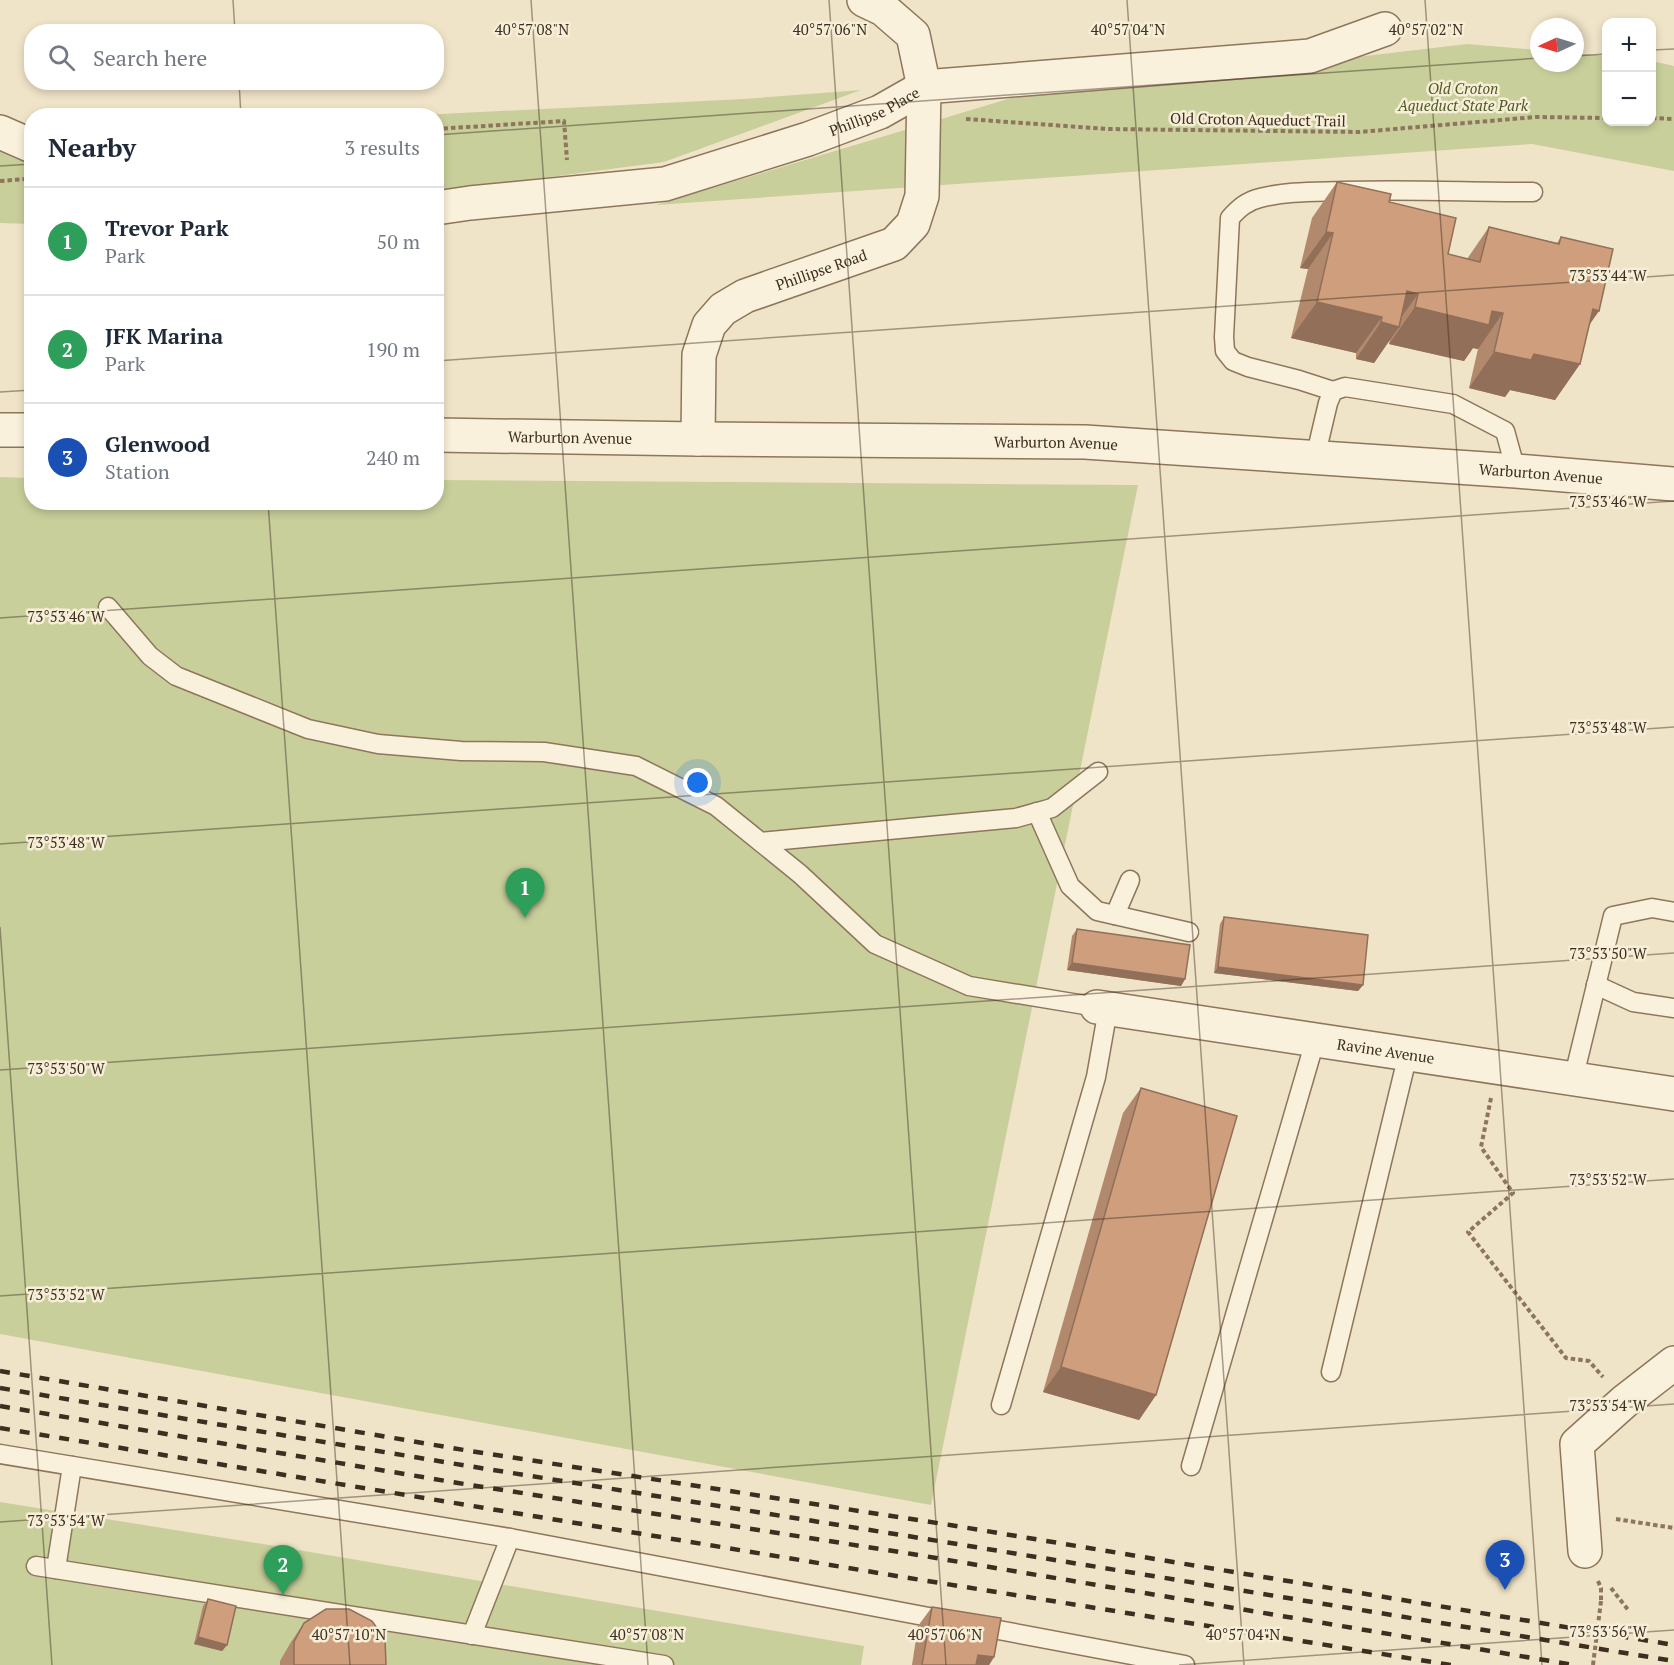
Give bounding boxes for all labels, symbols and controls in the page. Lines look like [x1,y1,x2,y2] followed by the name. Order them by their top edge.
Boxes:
[1530,18,1584,72] north arrow
[1602,18,1656,126] map controls
[1602,18,1656,72] button: +
[495,19,569,39] text: 40°57'08"N
[793,19,867,39] text: 40°57'06"N
[1091,19,1165,39] text: 40°57'04"N
[1389,19,1463,39] text: 40°57'02"N
[24,24,444,90] search box
[45,41,78,74] icon: search
[93,43,207,72] text: Search here
[1602,72,1656,126] button: −
[1397,78,1529,115] park label: Old Croton Aqueduct State Park
[826,82,923,140] street label: Phillipse Place
[1170,107,1346,131] street label: Old Croton Aqueduct Trail
[48,130,136,164] text: Nearby
[345,134,420,161] text: 3 results
[105,213,228,242] text: Trevor Park
[62,228,73,255] text: 1
[377,228,420,255] text: 50 m
[105,242,145,269] text: Park
[773,244,869,295] street label: Phillipse Road
[1569,265,1648,285] text: 73°53'44"W
[105,321,223,350] text: JFK Marina
[62,336,73,363] text: 2
[366,336,420,363] text: 190 m
[105,350,145,377] text: Park
[508,426,632,448] street label: Warburton Avenue
[105,429,210,458] text: Glenwood
[994,431,1119,454] street label: Warburton Avenue
[62,444,73,471] text: 3
[366,444,420,471] text: 240 m
[105,458,170,485] text: Station
[1478,459,1604,488] street label: Warburton Avenue
[1569,491,1648,511] text: 73°53'46"W
[27,606,106,626] text: 73°53'46"W
[1569,717,1648,737] text: 73°53'48"W
[683,768,712,797] your location
[27,832,106,852] text: 73°53'48"W
[506,868,544,918] pin: 1
[1569,943,1648,963] text: 73°53'50"W
[1336,1033,1436,1068] street label: Ravine Avenue
[27,1058,106,1078] text: 73°53'50"W
[1569,1169,1648,1189] text: 73°53'52"W
[27,1284,106,1304] text: 73°53'52"W
[1569,1395,1648,1415] text: 73°53'54"W
[27,1510,106,1530] text: 73°53'54"W
[1486,1540,1524,1590] pin: 3
[264,1546,302,1595] pin: 2
[1569,1621,1648,1641] text: 73°53'56"W
[312,1624,386,1644] text: 40°57'10"N
[610,1624,684,1644] text: 40°57'08"N
[908,1624,982,1644] text: 40°57'06"N
[1206,1624,1280,1644] text: 40°57'04"N

